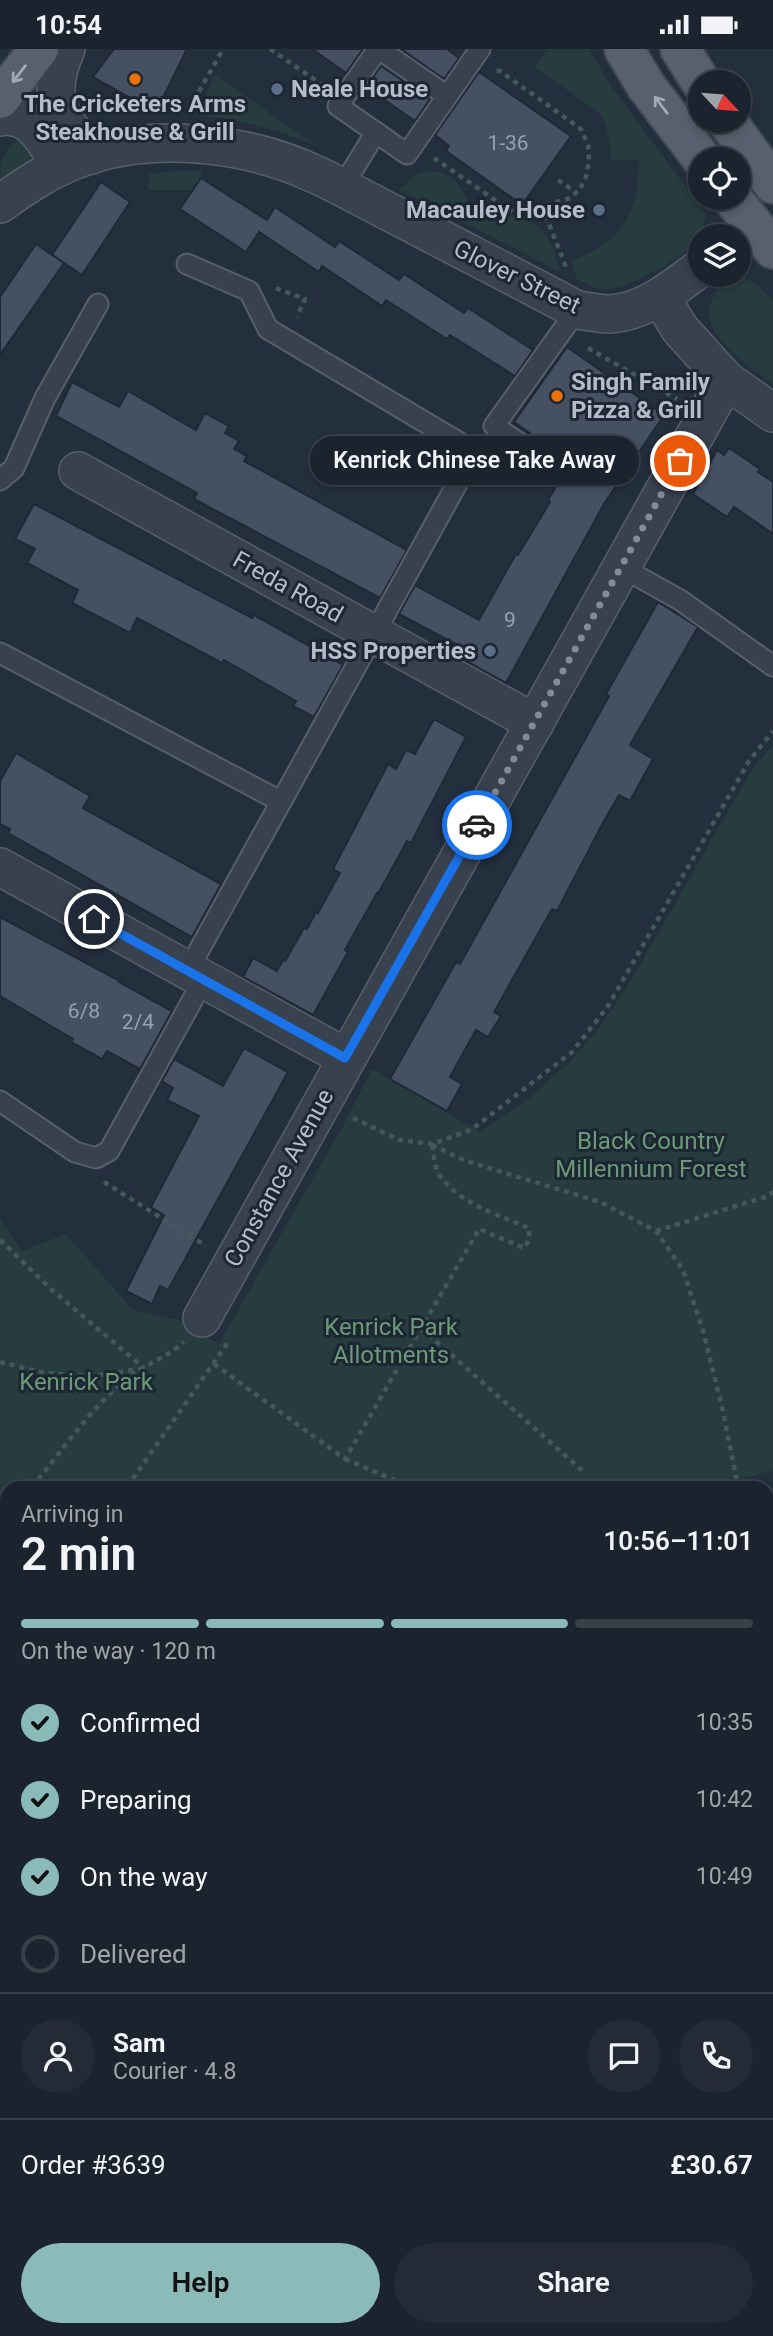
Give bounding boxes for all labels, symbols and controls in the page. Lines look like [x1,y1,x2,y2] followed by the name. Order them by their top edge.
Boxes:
[35,10,102,40] text: 10:54
[12,64,27,83] one-way arrow
[688,70,751,133] north arrow
[688,70,751,287] map controls
[127,71,143,87] marker: The Cricketers Arms Steakhouse & Grill
[291,75,428,103] place label: Neale House
[269,81,285,97] marker: Neale House
[24,90,246,146] place label: The Cricketers Arms Steakhouse & Grill
[654,97,669,115] one-way arrow
[487,131,529,155] house number: 1-36
[688,147,751,210] button: locate
[406,196,585,224] place label: Macauley House
[591,202,607,218] marker: Macauley House
[688,224,751,287] button: layers
[449,234,585,320] street label: Glover Street
[571,368,711,424] place label: Singh Family Pizza & Grill
[549,388,565,404] marker: Singh Family Pizza & Grill
[650,431,710,491] pin
[309,437,638,485] callout: Kenrick Chinese Take Away
[661,442,699,480] icon: bag
[333,447,616,474] text: Kenrick Chinese Take Away
[228,545,348,629] street label: Freda Road
[504,608,516,632] house number: 9
[310,637,476,665] place label: HSS Properties
[482,643,498,659] marker: HSS Properties
[442,790,512,860] courier
[458,806,496,844] icon: car
[64,889,124,949] pin
[75,900,113,938] icon: home
[68,999,100,1023] house number: 6/8
[122,1010,154,1034] house number: 2/4
[219,1084,339,1272] street label: Constance Avenue
[555,1127,747,1183] park label: Black Country Millennium Forest
[324,1313,459,1369] park label: Kenrick Park Allotments
[19,1368,154,1396] park label: Kenrick Park
[21,1501,124,1528] text: Arriving in
[603,1526,753,1556] text: 10:56–11:01
[21,1527,136,1581] text: 2 min
[21,1638,216,1665] text: On the way · 120 m
[21,1704,59,1742] icon: check
[80,1708,201,1738] text: Confirmed
[696,1709,753,1736] text: 10:35
[21,1781,59,1819] icon: check
[80,1785,192,1815] text: Preparing
[696,1786,753,1813] text: 10:42
[21,1858,59,1896] icon: check
[80,1862,208,1892] text: On the way
[696,1863,753,1890] text: 10:49
[80,1939,187,1969] text: Delivered
[21,2019,95,2093] button: person
[587,2019,661,2093] button: chat
[679,2019,753,2093] button: phone
[113,2028,165,2058] text: Sam
[113,2058,236,2085] text: Courier · 4.8
[21,2150,166,2180] text: Order #3639
[670,2150,753,2180] text: £30.67
[21,2243,380,2323] button: Help
[394,2243,753,2323] button: Share

